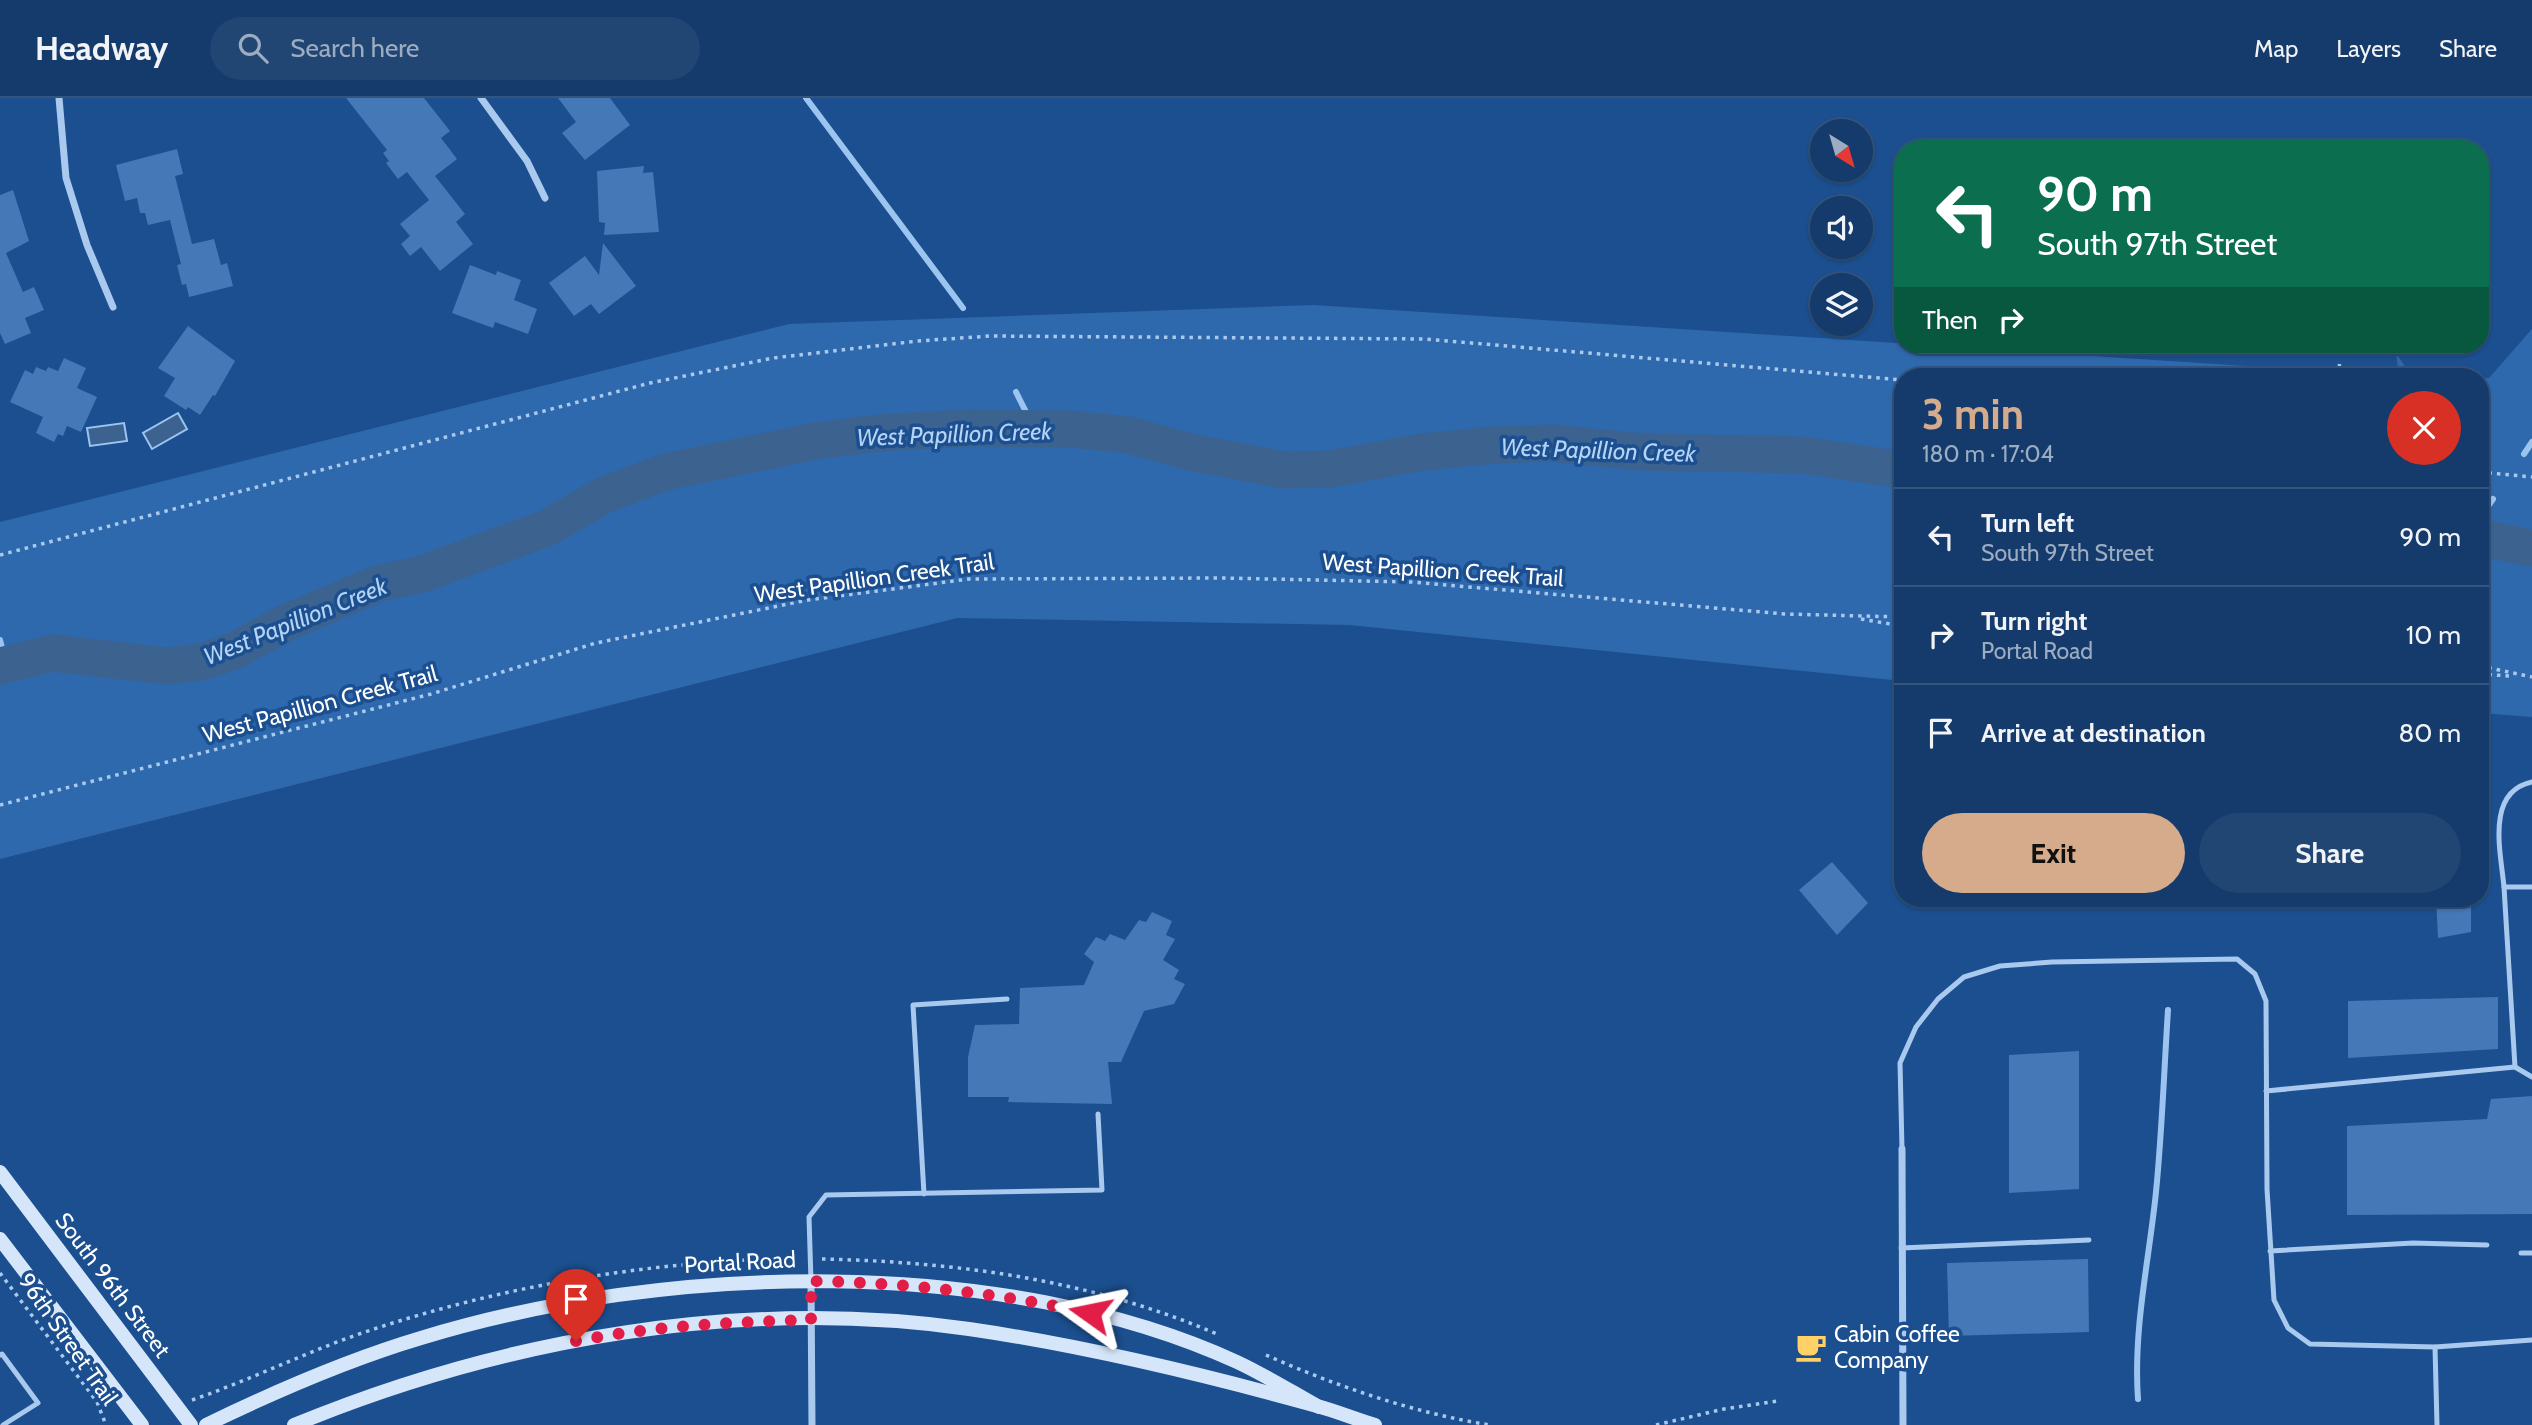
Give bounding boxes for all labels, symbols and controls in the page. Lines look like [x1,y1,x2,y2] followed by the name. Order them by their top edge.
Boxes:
[210,17,700,80] search box
[35,28,168,68] text: Headway
[234,29,272,67] icon: search
[290,32,419,64] text: Search here
[2254,34,2298,63] text: Map
[2336,34,2401,63] text: Layers
[2439,34,2497,63] text: Share
[1810,119,1872,182] north arrow
[1810,119,1873,336] map controls
[2037,164,2153,223] text: 90 m
[1922,168,2013,259] icon: left
[1810,196,1873,259] button: sound
[2037,224,2277,263] text: South 97th Street
[1810,273,1873,336] button: layers
[1992,301,2030,339] icon: right
[1922,304,1978,336] text: Then
[1922,388,2024,440] text: 3 min
[2387,391,2461,465] button: close
[856,416,1053,452] water label: West Papillion Creek
[1500,432,1697,468] water label: West Papillion Creek
[1922,440,2054,468] text: 180 m · 17:04
[1981,507,2074,539] text: Turn left
[1922,518,1960,556] icon: left
[2399,521,2461,553] text: 90 m
[1981,539,2154,567] text: South 97th Street
[752,547,996,609] street label: West Papillion Creek Trail
[1321,548,1565,592] street label: West Papillion Creek Trail
[199,571,392,671] water label: West Papillion Creek
[1981,605,2087,637] text: Turn right
[1922,616,1960,654] icon: right
[2406,619,2461,651] text: 10 m
[1981,637,2093,665] text: Portal Road
[200,659,441,749] street label: West Papillion Creek Trail
[1922,714,1960,752] icon: arrive
[1981,717,2206,749] text: Arrive at destination
[2398,717,2461,749] text: 80 m
[1922,813,2185,893] button: Exit
[2199,813,2461,893] button: Share
[49,1207,177,1363] street label: South 96th Street
[683,1245,797,1279] street label: Portal Road
[12,1268,124,1411] street label: 96th Street Trail
[546,1269,606,1341] pin
[1053,1276,1127,1350] position arrow
[557,1280,595,1318] icon: arrive
[1834,1320,1960,1374] place label: Cabin Coffee Company
[1794,1330,1828,1364] cafe icon: Cabin Coffee Company

